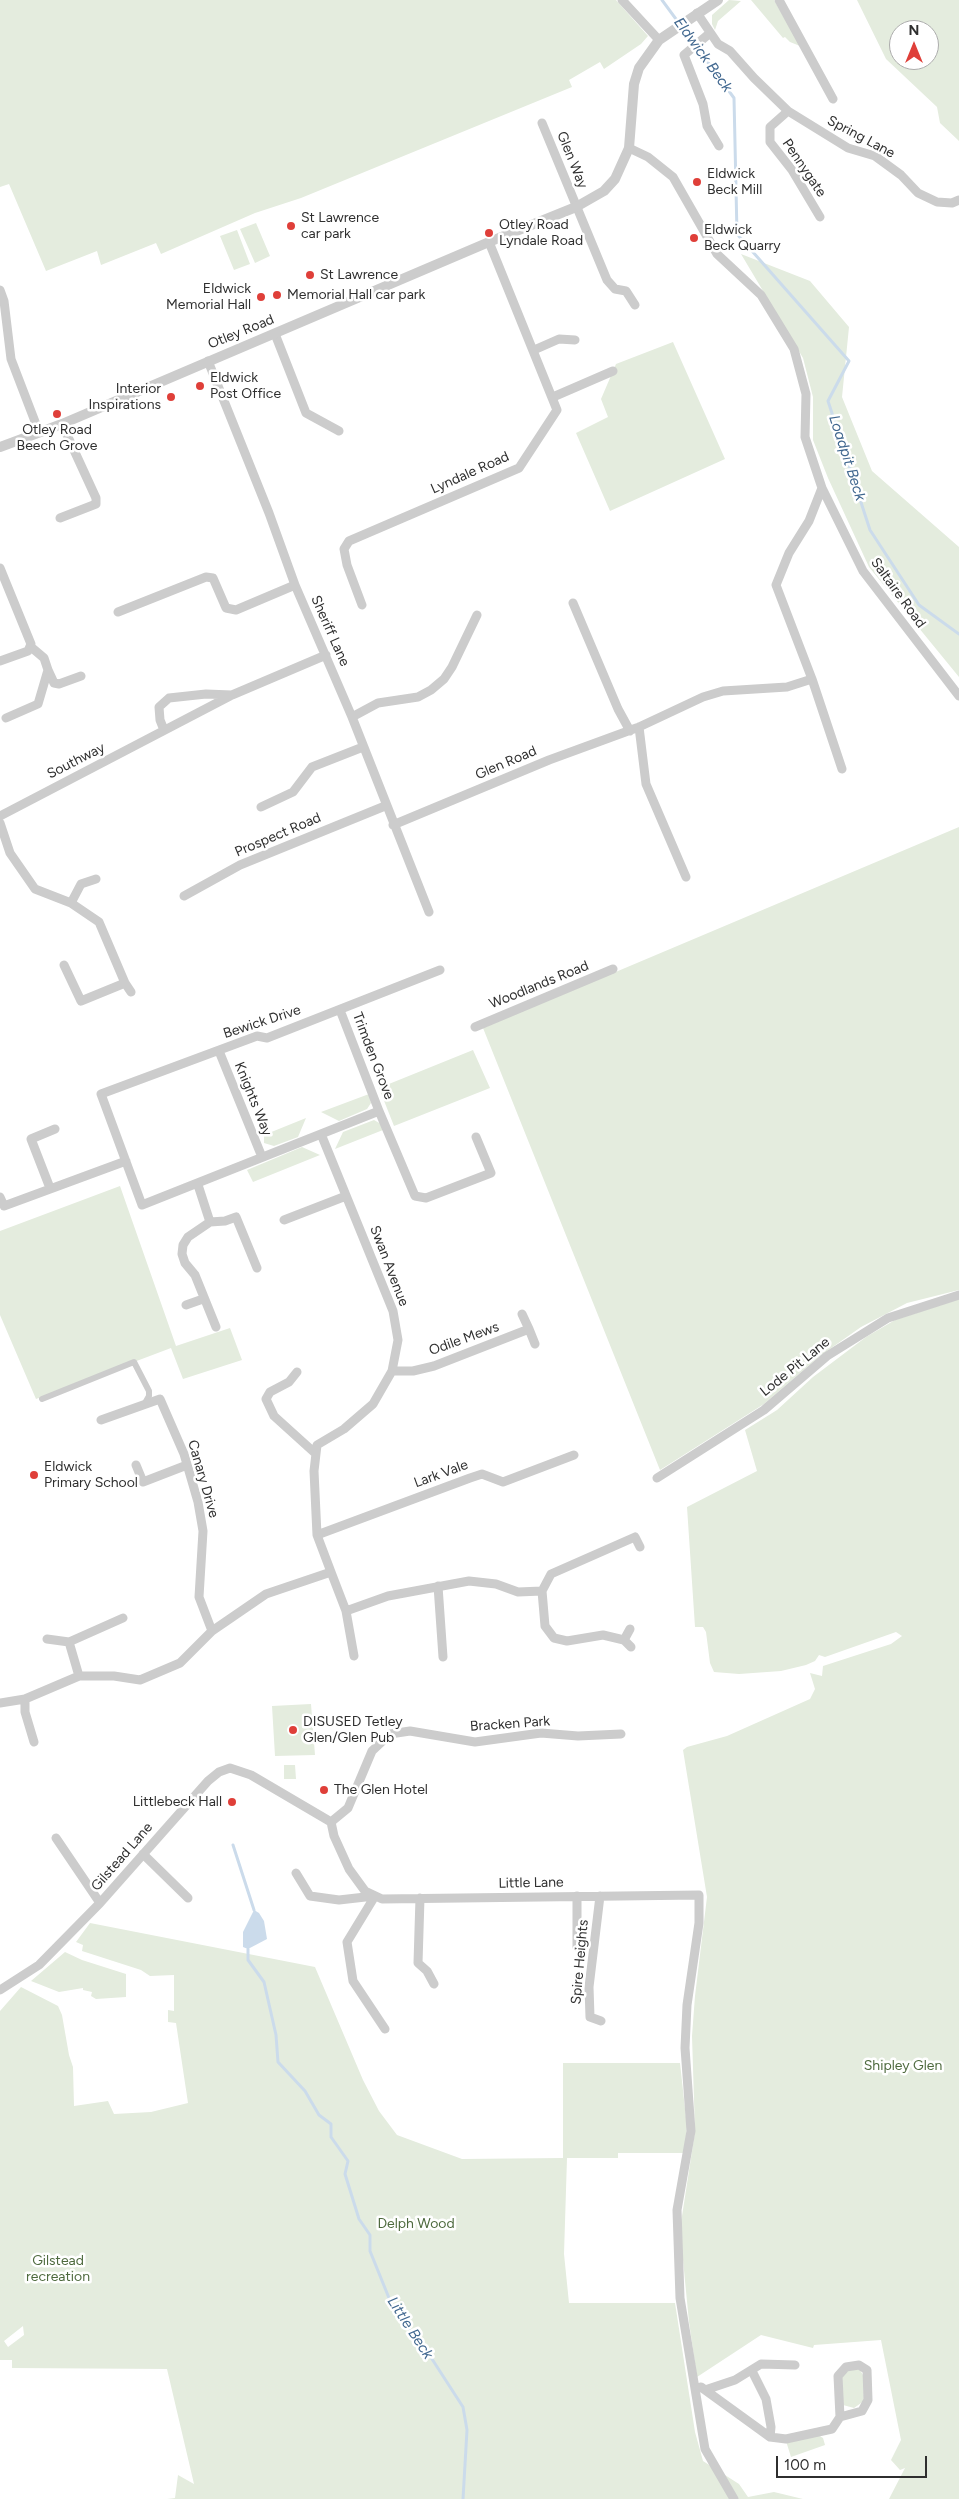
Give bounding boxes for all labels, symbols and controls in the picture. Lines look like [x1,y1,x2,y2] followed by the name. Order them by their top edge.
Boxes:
[670,14,736,96] water label: Eldwick Beck
[889,20,939,70] north arrow
[909,22,919,39] text: N
[824,112,898,162] street label: Spring Lane
[553,129,591,191] street label: Glen Way
[778,136,830,200] street label: Pennygate
[707,166,762,198] place label: Eldwick Beck Mill
[691,176,703,188] marker: Eldwick Beck Mill
[301,210,379,242] place label: St Lawrence car park
[499,217,583,250] place label: Otley Road Lyndale Road
[285,220,297,232] marker: St Lawrence car park
[704,222,781,254] place label: Eldwick Beck Quarry
[483,227,495,239] marker: Otley Road Lyndale Road
[688,232,700,244] marker: Eldwick Beck Quarry
[320,267,398,283] place label: St Lawrence
[304,269,316,281] marker: St Lawrence
[166,281,251,314] place label: Eldwick Memorial Hall
[287,287,425,303] place label: Memorial Hall car park
[271,289,283,301] marker: Memorial Hall car park
[255,291,267,303] marker: Eldwick Memorial Hall
[206,311,276,353] street label: Otley Road
[210,370,281,402] place label: Eldwick Post Office
[194,380,206,392] marker: Eldwick Post Office
[88,381,161,414] place label: Interior Inspirations
[165,391,177,403] marker: Interior Inspirations
[51,408,63,420] marker: Otley Road Beech Grove
[825,413,869,503] water label: Loadpit Beck
[17,422,97,454] place label: Otley Road Beech Grove
[428,448,512,498] street label: Lyndale Road
[867,555,929,631] street label: Saltaire Road
[307,593,353,669] street label: Sheriff Lane
[44,739,108,783] street label: Southway
[473,743,539,783] street label: Glen Road
[232,809,324,861] street label: Prospect Road
[487,957,591,1013] street label: Woodlands Road
[221,1002,303,1042] street label: Bewick Drive
[349,1010,397,1102] street label: Trimden Grove
[231,1060,275,1138] street label: Knights Way
[366,1223,412,1309] street label: Swan Avenue
[427,1319,501,1359] street label: Odile Mews
[757,1334,833,1400] street label: Lode Pit Lane
[184,1438,222,1520] street label: Canary Drive
[412,1456,470,1492] street label: Lark Vale
[44,1459,138,1491] place label: Eldwick Primary School
[28,1469,40,1481] marker: Eldwick Primary School
[469,1713,551,1735] street label: Bracken Park
[303,1714,403,1746] place label: DISUSED Tetley Glen/Glen Pub
[287,1724,299,1736] marker: DISUSED Tetley Glen/Glen Pub
[334,1782,428,1798] place label: The Glen Hotel
[318,1784,330,1796] marker: The Glen Hotel
[133,1794,222,1810] place label: Littlebeck Hall
[226,1796,238,1808] marker: Littlebeck Hall
[88,1819,156,1895] street label: Gilstead Lane
[498,1874,564,1892] street label: Little Lane
[568,1919,592,2005] street label: Spire Heights
[864,2058,942,2074] park label: Shipley Glen
[377,2216,455,2232] park label: Delph Wood
[26,2253,90,2286] park label: Gilstead recreation
[383,2293,437,2363] water label: Little Beck
[779,2446,930,2478] scale bar
[784,2456,826,2474] text: 100 m

